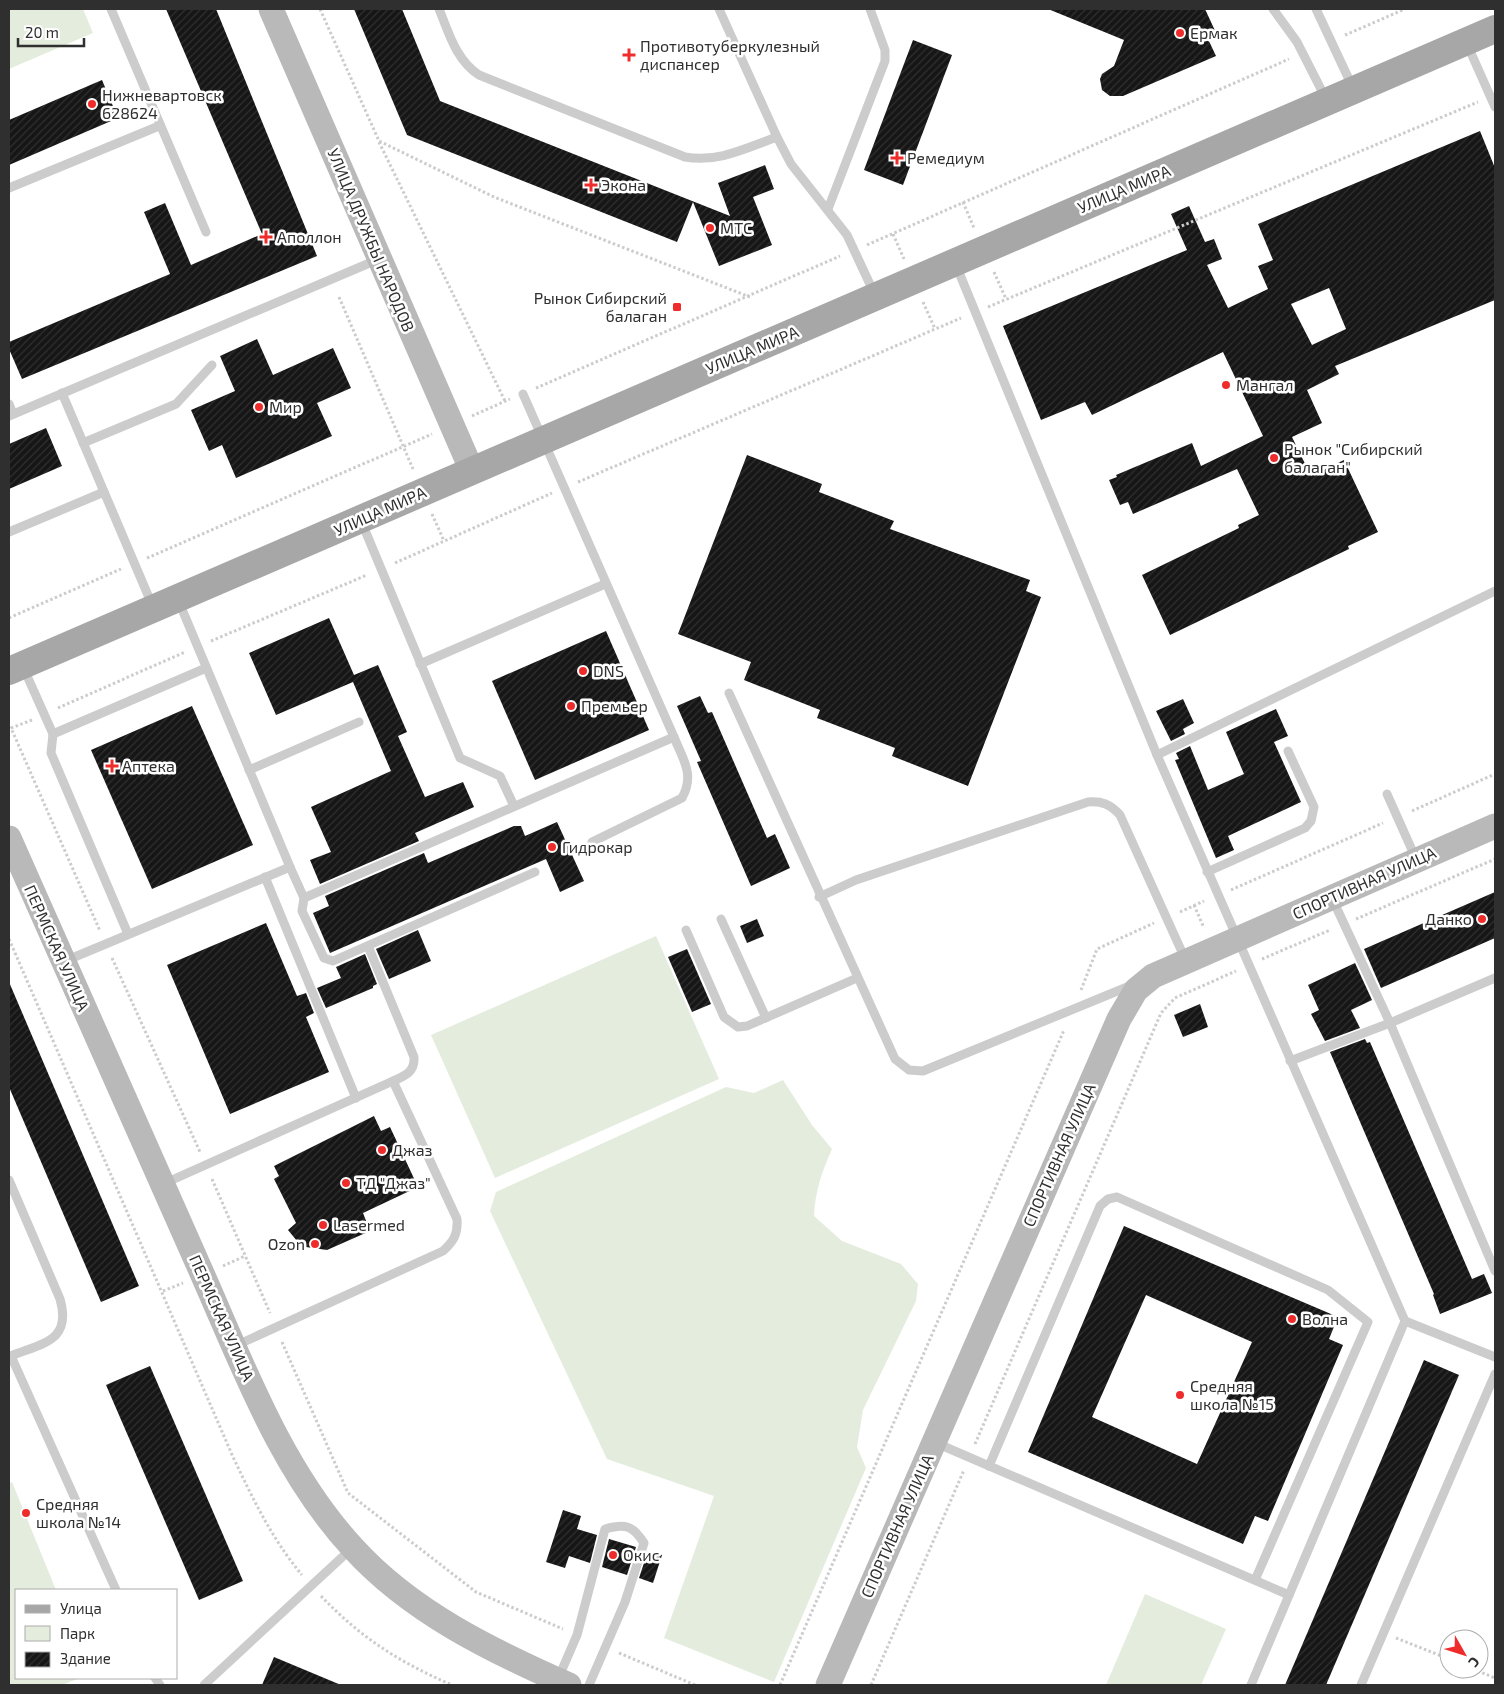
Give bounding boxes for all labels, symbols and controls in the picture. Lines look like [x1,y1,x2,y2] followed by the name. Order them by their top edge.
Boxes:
[18,15,84,47] scale bar
[25,23,59,41] text: 20 m
[1190,23,1238,42] place label: Ермак
[1174,27,1186,39] marker: Ермак
[640,36,820,73] place label: Противотуберкулезный диспансер
[622,48,636,62] marker: Противотуберкулезный диспансер
[102,85,222,122] place label: Нижневартовск 628624
[86,98,98,110] marker: Нижневартовск 628624
[324,145,419,334] street label: УЛИЦА ДРУЖБЫ НАРОДОВ
[907,148,985,168] place label: Ремедиум
[891,152,903,164] marker: Ремедиум
[1075,160,1173,217] street label: УЛИЦА МИРА
[601,175,646,194] place label: Экона
[585,179,597,191] marker: Экона
[720,218,752,237] place label: МТС
[704,222,716,234] marker: МТС
[277,227,342,246] place label: Аполлон
[259,230,273,244] marker: Аполлон
[534,288,667,325] place label: Рынок Сибирский балаган
[671,301,683,313] marker: Рынок Сибирский балаган
[703,321,801,378] street label: УЛИЦА МИРА
[1236,375,1293,394] place label: Мангал
[1220,379,1232,391] marker: Мангал
[269,397,302,416] place label: Мир
[253,401,265,413] marker: Мир
[1284,439,1423,476] place label: Рынок "Сибирский балаган"
[1268,452,1280,464] marker: Рынок "Сибирский балаган"
[331,482,429,539] street label: УЛИЦА МИРА
[593,661,624,680] place label: DNS
[577,665,589,677] marker: DNS
[581,696,648,715] place label: Премьер
[565,700,577,712] marker: Премьер
[122,756,175,775] place label: Аптека
[106,760,118,772] marker: Аптека
[562,837,633,856] place label: Гидрокар
[546,841,558,853] marker: Гидрокар
[1289,842,1439,923] street label: СПОРТИВНАЯ УЛИЦА
[21,882,94,1014] street label: ПЕРМСКАЯ УЛИЦА
[1425,909,1472,928] place label: Данко
[1476,913,1488,925] marker: Данко
[1018,1080,1099,1229] street label: СПОРТИВНАЯ УЛИЦА
[392,1140,433,1159] place label: Джаз
[376,1144,388,1156] marker: Джаз
[356,1173,431,1192] place label: ТД "Джаз"
[340,1177,352,1189] marker: ТД "Джаз"
[333,1215,405,1234] place label: Lasermed
[317,1219,329,1231] marker: Lasermed
[268,1234,305,1253] place label: Ozon
[309,1238,321,1250] marker: Ozon
[186,1252,259,1384] street label: ПЕРМСКАЯ УЛИЦА
[1302,1309,1348,1328] place label: Волна
[1286,1313,1298,1325] marker: Волна
[1190,1376,1274,1413] place label: Средняя школа №15
[1174,1389,1186,1401] marker: Средняя школа №15
[856,1451,937,1600] street label: СПОРТИВНАЯ УЛИЦА
[36,1494,121,1531] place label: Средняя школа №14
[20,1507,32,1519] marker: Средняя школа №14
[623,1545,660,1564] place label: Окис
[607,1549,619,1561] marker: Окис
[15,1589,178,1679] legend
[60,1599,102,1617] text: Улица
[60,1624,95,1642] text: Парк
[1439,1629,1489,1679] north arrow
[60,1649,111,1667] text: Здание
[1465,1654,1484,1671] text: С

